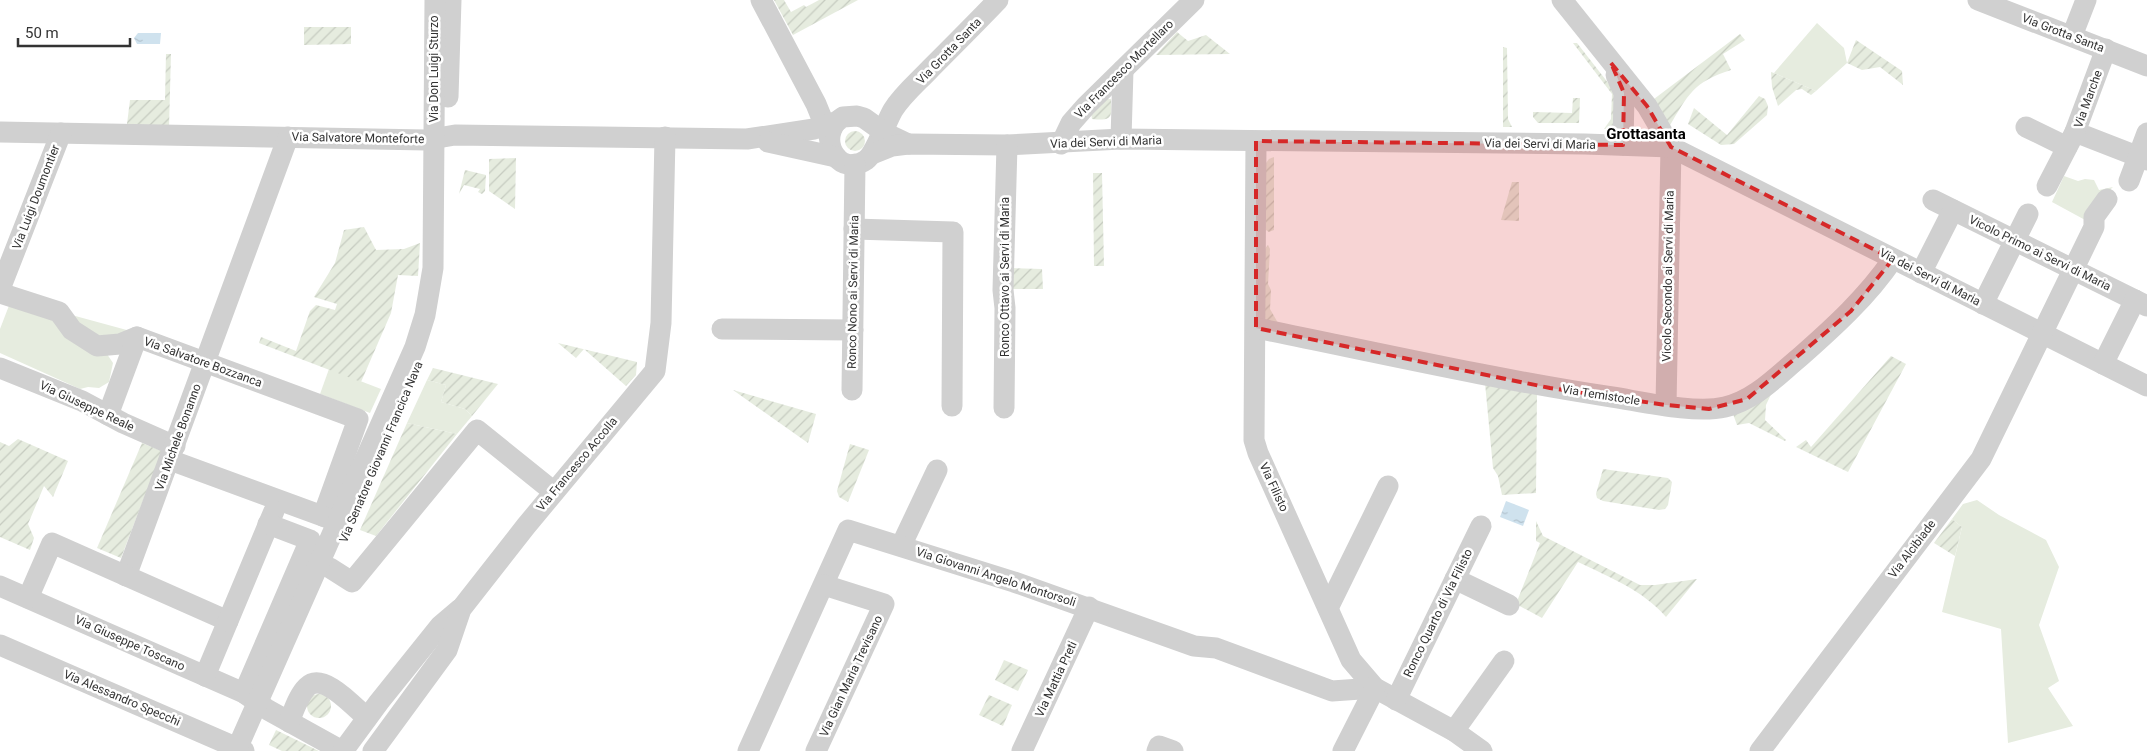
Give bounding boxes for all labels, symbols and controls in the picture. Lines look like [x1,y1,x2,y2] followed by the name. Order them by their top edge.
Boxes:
[2020,11,2106,55] street label: Via Grotta Santa
[18,15,130,47] scale bar
[427,15,441,123] street label: Via Don Luigi Sturzo
[914,15,984,87] street label: Via Grotta Santa
[1072,17,1176,121] street label: Via Francesco Mortellaro
[25,24,59,42] text: 50 m
[2071,68,2105,130] street label: Via Marche
[1606,125,1686,143] district label: Grottasanta
[292,130,424,146] street label: Via Salvatore Monteforte
[1050,133,1162,151] street label: Via dei Servi di Maria
[1484,136,1596,152] street label: Via dei Servi di Maria
[10,143,62,251] street label: Via Luigi Doumontier
[1660,190,1676,362] street label: Vicolo Secondo ai Servi di Maria
[998,197,1012,357] street label: Ronco Ottavo ai Servi di Maria
[1967,212,2113,294] street label: Vicolo Primo ai Servi di Maria
[845,215,861,369] street label: Ronco Nono ai Servi di Maria
[1877,245,1983,309] street label: Via dei Servi di Maria
[142,334,264,390] street label: Via Salvatore Bozzanca
[336,359,426,545] street label: Via Senatore Giovanni Francica Nava
[37,378,137,434] street label: Via Giuseppe Reale
[152,382,204,492] street label: Via Michele Bonanno
[1561,382,1641,408] street label: Via Temistocle
[534,414,620,514] street label: Via Francesco Accolla
[1257,460,1291,514] street label: Via Filisto
[1886,517,1938,581] street label: Via Alcibiade
[914,545,1078,610] street label: Via Giovanni Angelo Montorsoli
[1401,546,1475,680] street label: Ronco Quarto di Via Filisto
[73,612,187,674] street label: Via Giuseppe Toscano
[817,613,885,739] street label: Via Gian Maria Trevisano
[1032,639,1080,719] street label: Via Mattia Preti
[61,667,183,729] street label: Via Alessandro Specchi

